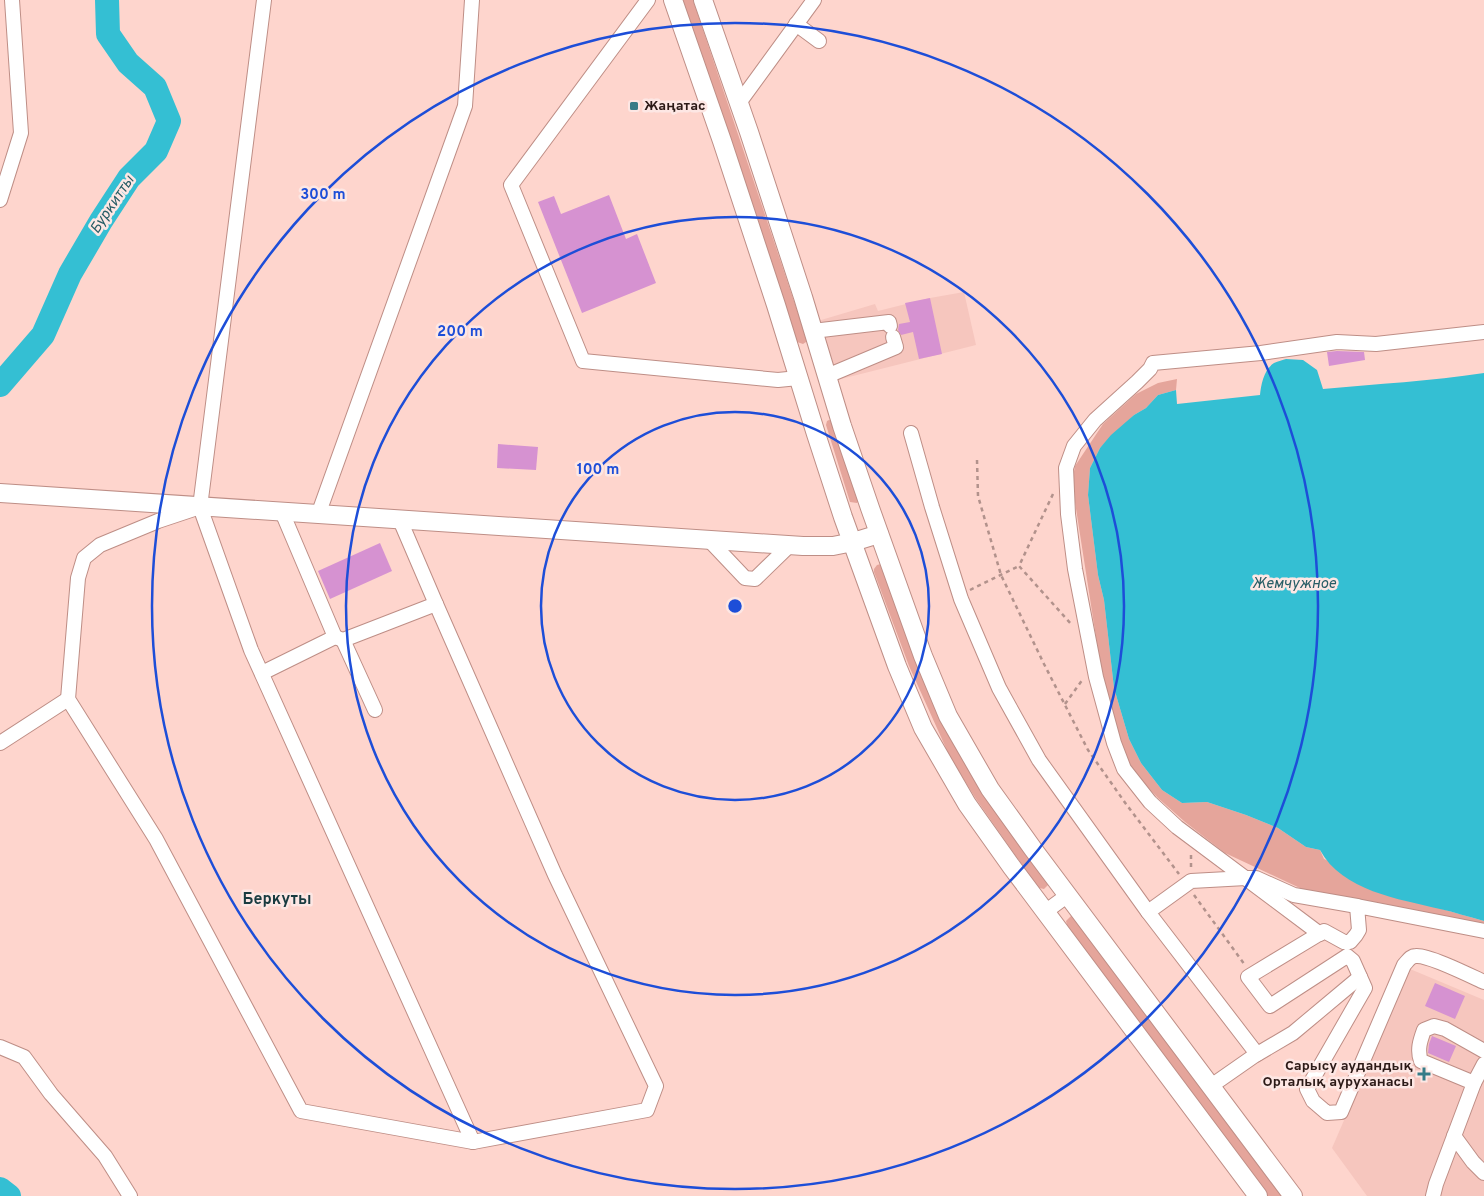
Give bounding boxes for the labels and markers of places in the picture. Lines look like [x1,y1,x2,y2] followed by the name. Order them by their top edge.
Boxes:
[644,98,706,115] place label: Жаңатас
[628,100,640,112] marker: Жаңатас
[726,597,744,615] centre of rings
[1263,1058,1413,1091] place label: Сарысу аудандық Орталық ауруханасы
[1417,1067,1431,1081] marker: Сарысу аудандық Орталық ауруханасы

